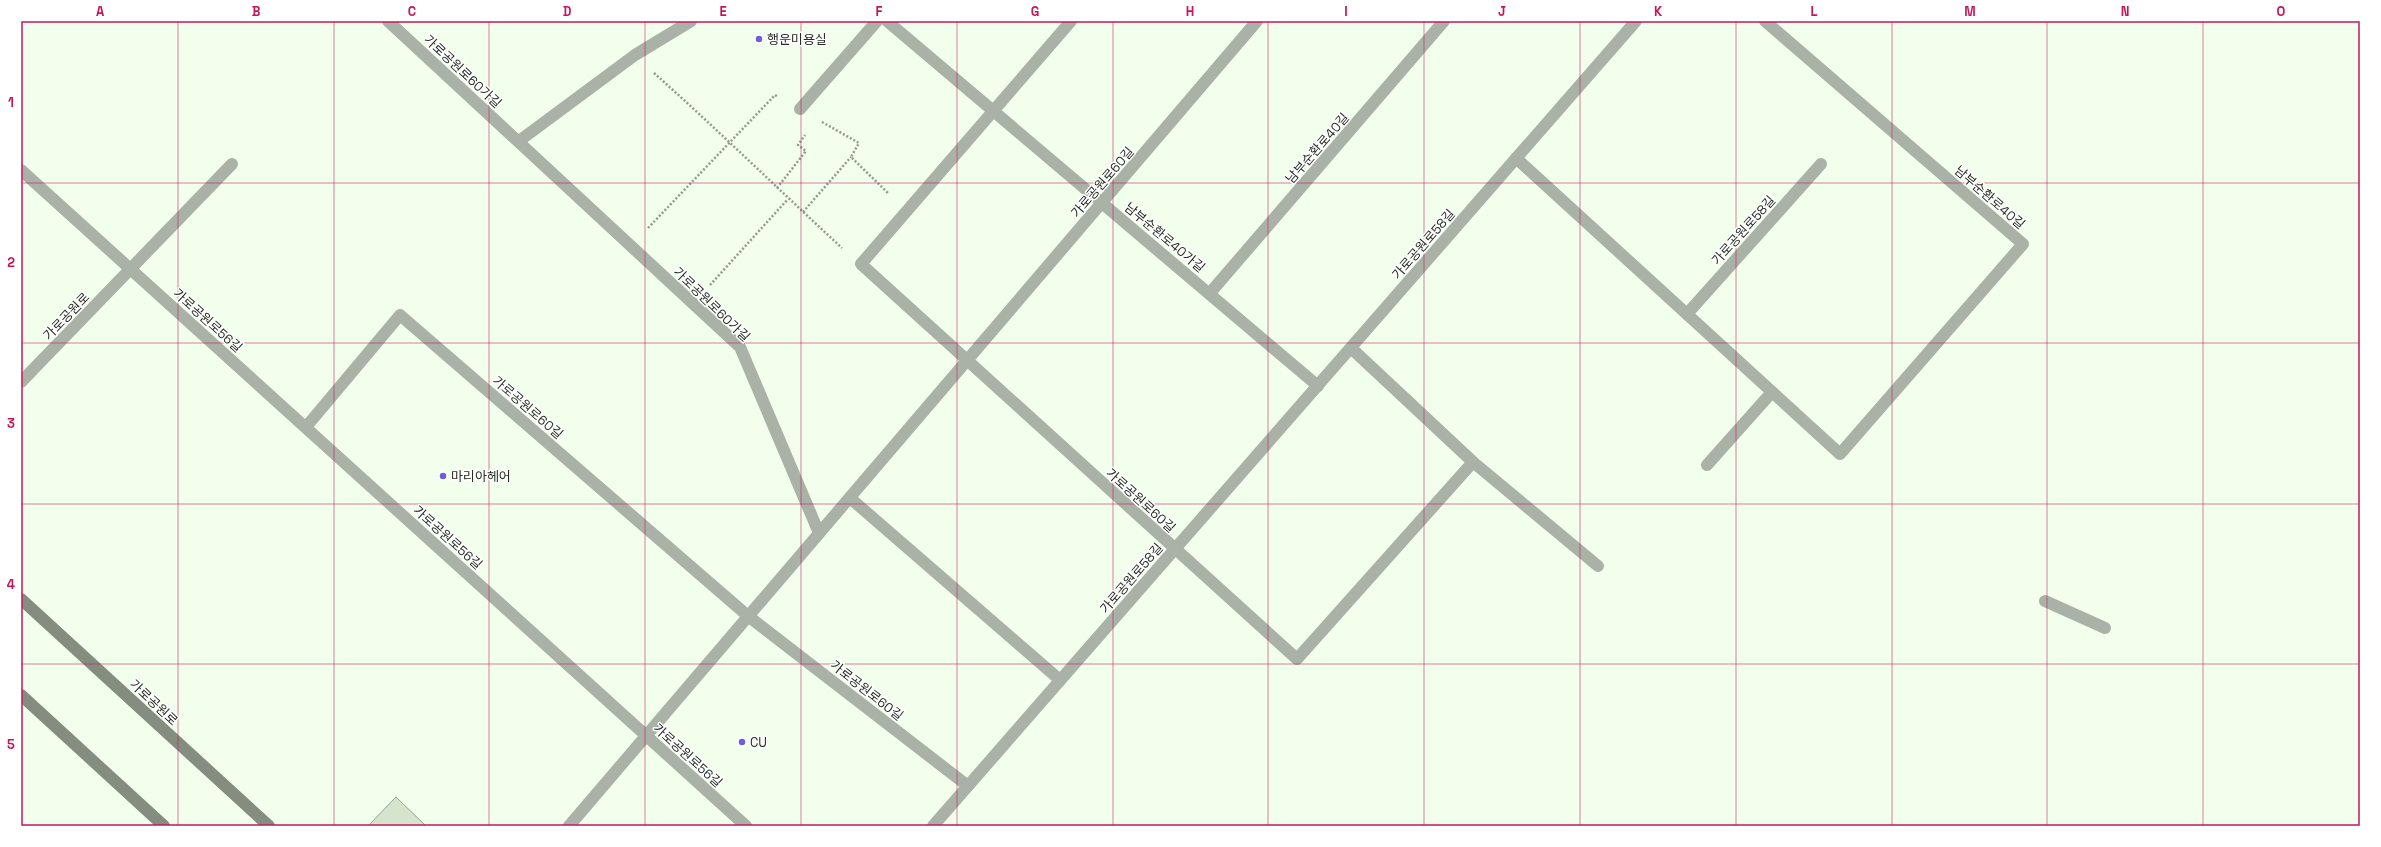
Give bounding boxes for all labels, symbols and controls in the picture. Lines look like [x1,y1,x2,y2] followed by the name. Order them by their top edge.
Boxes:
[96,3,105,20] text: A
[252,3,261,20] text: B
[408,3,416,20] text: C
[563,3,572,20] text: D
[719,3,727,20] text: E
[876,3,883,20] text: F
[1031,3,1039,20] text: G
[1186,3,1194,20] text: H
[1344,3,1348,20] text: I
[1498,3,1506,20] text: J
[1654,3,1663,20] text: K
[1810,3,1818,20] text: L
[1964,3,1976,20] text: M
[2121,3,2129,20] text: N
[2277,3,2286,20] text: O
[420,31,505,112] street label: 가로공원로60가길
[767,31,827,48] place label: 행운미용실
[754,34,764,44] marker: 행운미용실
[8,94,14,111] text: 1
[1282,109,1353,187] street label: 남부순환로40길
[1067,144,1138,221] street label: 가로공원로60길
[1951,162,2029,233] street label: 남부순환로40길
[1708,192,1779,269] street label: 가로공원로58길
[1121,199,1209,276] street label: 남부순환로40가길
[1388,206,1459,283] street label: 가로공원로58길
[7,254,15,271] text: 2
[670,264,754,345] street label: 가로공원로60가길
[169,285,246,356] street label: 가로공원로56길
[39,289,93,344] street label: 가로공원로
[489,372,566,443] street label: 가로공원로60길
[7,415,15,432] text: 3
[1102,465,1179,536] street label: 가로공원로60길
[451,468,511,485] place label: 마리아헤어
[438,471,448,481] marker: 마리아헤어
[409,502,486,573] street label: 가로공원로56길
[1096,540,1167,617] street label: 가로공원로58길
[7,576,15,593] text: 4
[827,657,907,724] street label: 가로공원로60길
[126,676,181,729] street label: 가로공원로
[649,720,726,791] street label: 가로공원로56길
[750,734,767,751] place label: CU
[7,736,15,753] text: 5
[737,737,747,747] marker: CU

